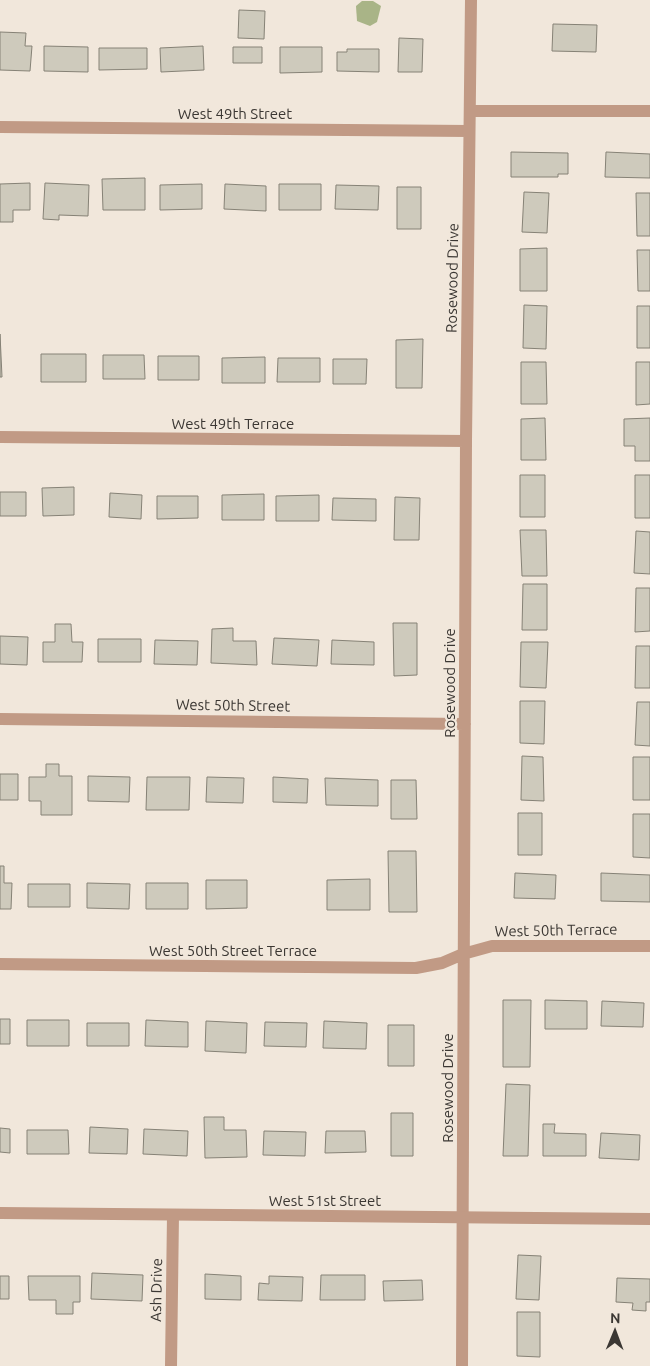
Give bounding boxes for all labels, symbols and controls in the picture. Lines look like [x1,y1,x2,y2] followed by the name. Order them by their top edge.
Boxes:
[178,105,292,122] street label: West 49th Street
[443,223,461,333] street label: Rosewood Drive
[172,415,294,432] street label: West 49th Terrace
[441,628,458,738] street label: Rosewood Drive
[176,696,290,714] street label: West 50th Street
[494,920,618,940] street label: West 50th Terrace
[149,942,317,959] street label: West 50th Street Terrace
[439,1033,456,1143] street label: Rosewood Drive
[269,1192,381,1209] street label: West 51st Street
[147,1258,165,1322] street label: Ash Drive
[590,1306,640,1356] north arrow
[610,1310,621,1326] text: N

